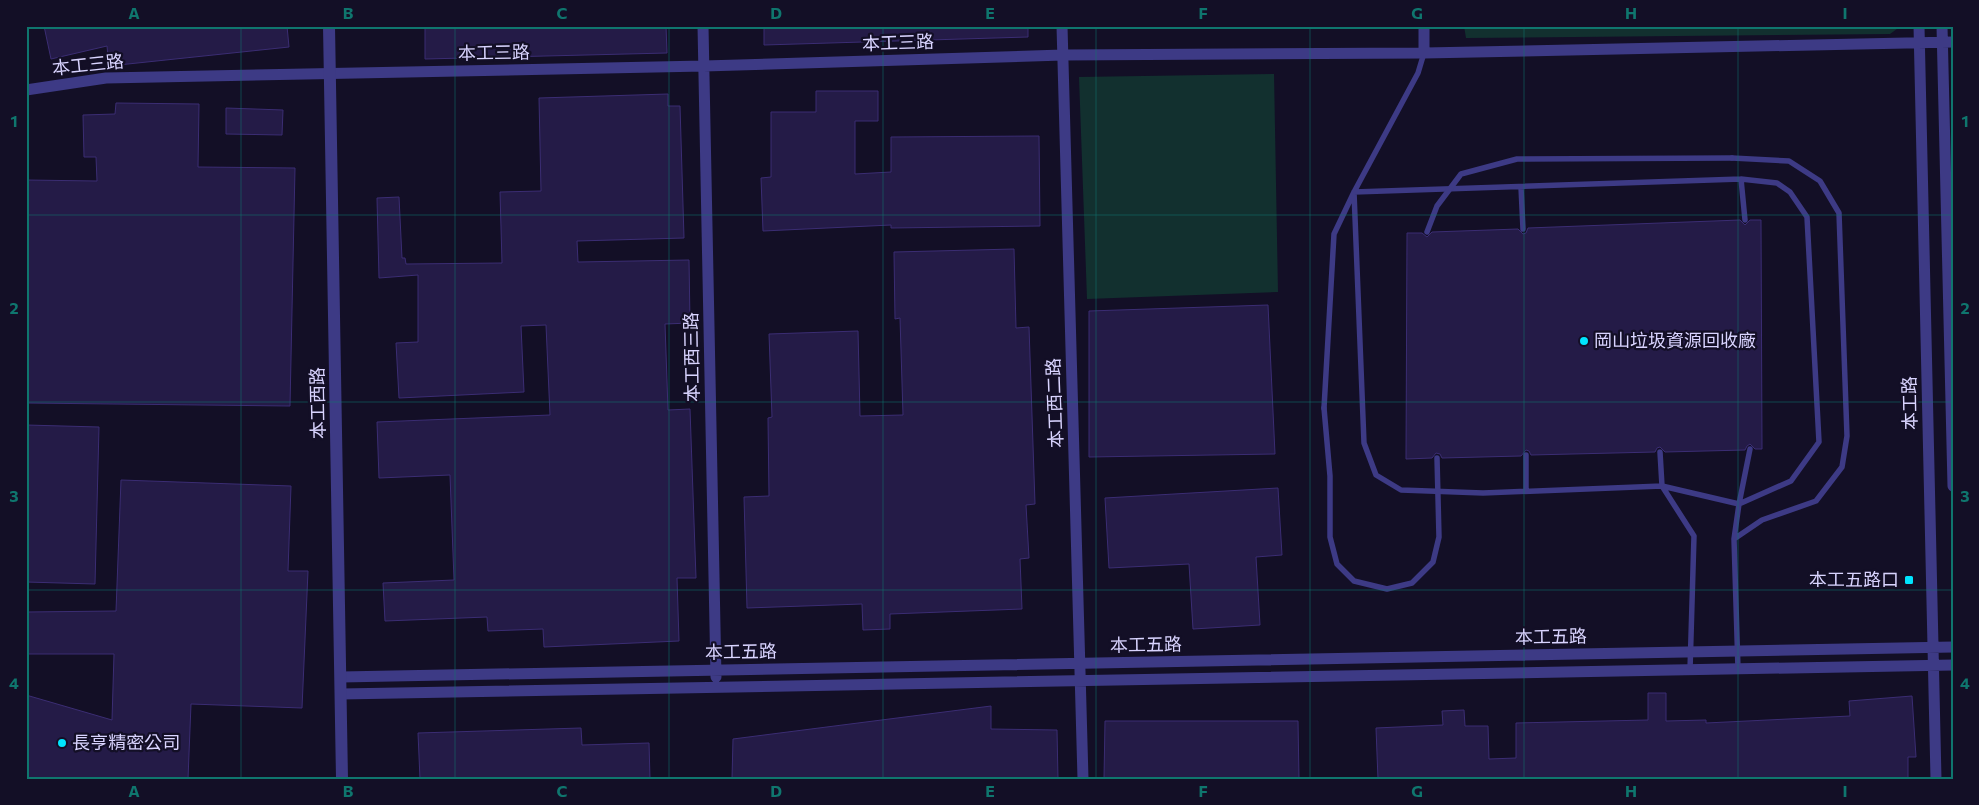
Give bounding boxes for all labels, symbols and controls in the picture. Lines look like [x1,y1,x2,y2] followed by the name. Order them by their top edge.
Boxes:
[128,3,140,22] text: A
[343,3,354,22] text: B
[557,3,568,22] text: C
[770,3,782,22] text: D
[985,3,995,22] text: E
[1198,3,1208,22] text: F
[1411,3,1423,22] text: G
[1625,3,1637,22] text: H
[1842,3,1848,22] text: I
[862,30,934,54] street label: 本工三路
[458,40,530,64] street label: 本工三路
[51,49,125,79] street label: 本工三路
[10,111,18,130] text: 1
[1961,111,1969,130] text: 1
[9,298,19,317] text: 2
[1960,298,1970,317] text: 2
[679,312,703,402] street label: 本工西三路
[1594,329,1756,351] place label: 岡山垃圾資源回收廠
[1578,335,1590,347] marker: 岡山垃圾資源回收廠
[1041,358,1067,448] street label: 本工西二路
[305,367,329,439] street label: 本工西路
[1898,376,1920,430] street label: 本工路
[9,486,19,505] text: 3
[1960,486,1970,505] text: 3
[1809,568,1899,590] place label: 本工五路口
[1903,574,1915,586] marker: 本工五路口
[1515,624,1587,648] street label: 本工五路
[1110,632,1182,656] street label: 本工五路
[705,639,777,663] street label: 本工五路
[9,673,19,692] text: 4
[1960,673,1970,692] text: 4
[72,731,180,753] place label: 長亨精密公司
[56,737,68,749] marker: 長亨精密公司
[128,781,140,800] text: A
[343,781,354,800] text: B
[557,781,568,800] text: C
[770,781,782,800] text: D
[985,781,995,800] text: E
[1198,781,1208,800] text: F
[1411,781,1423,800] text: G
[1625,781,1637,800] text: H
[1842,781,1848,800] text: I

